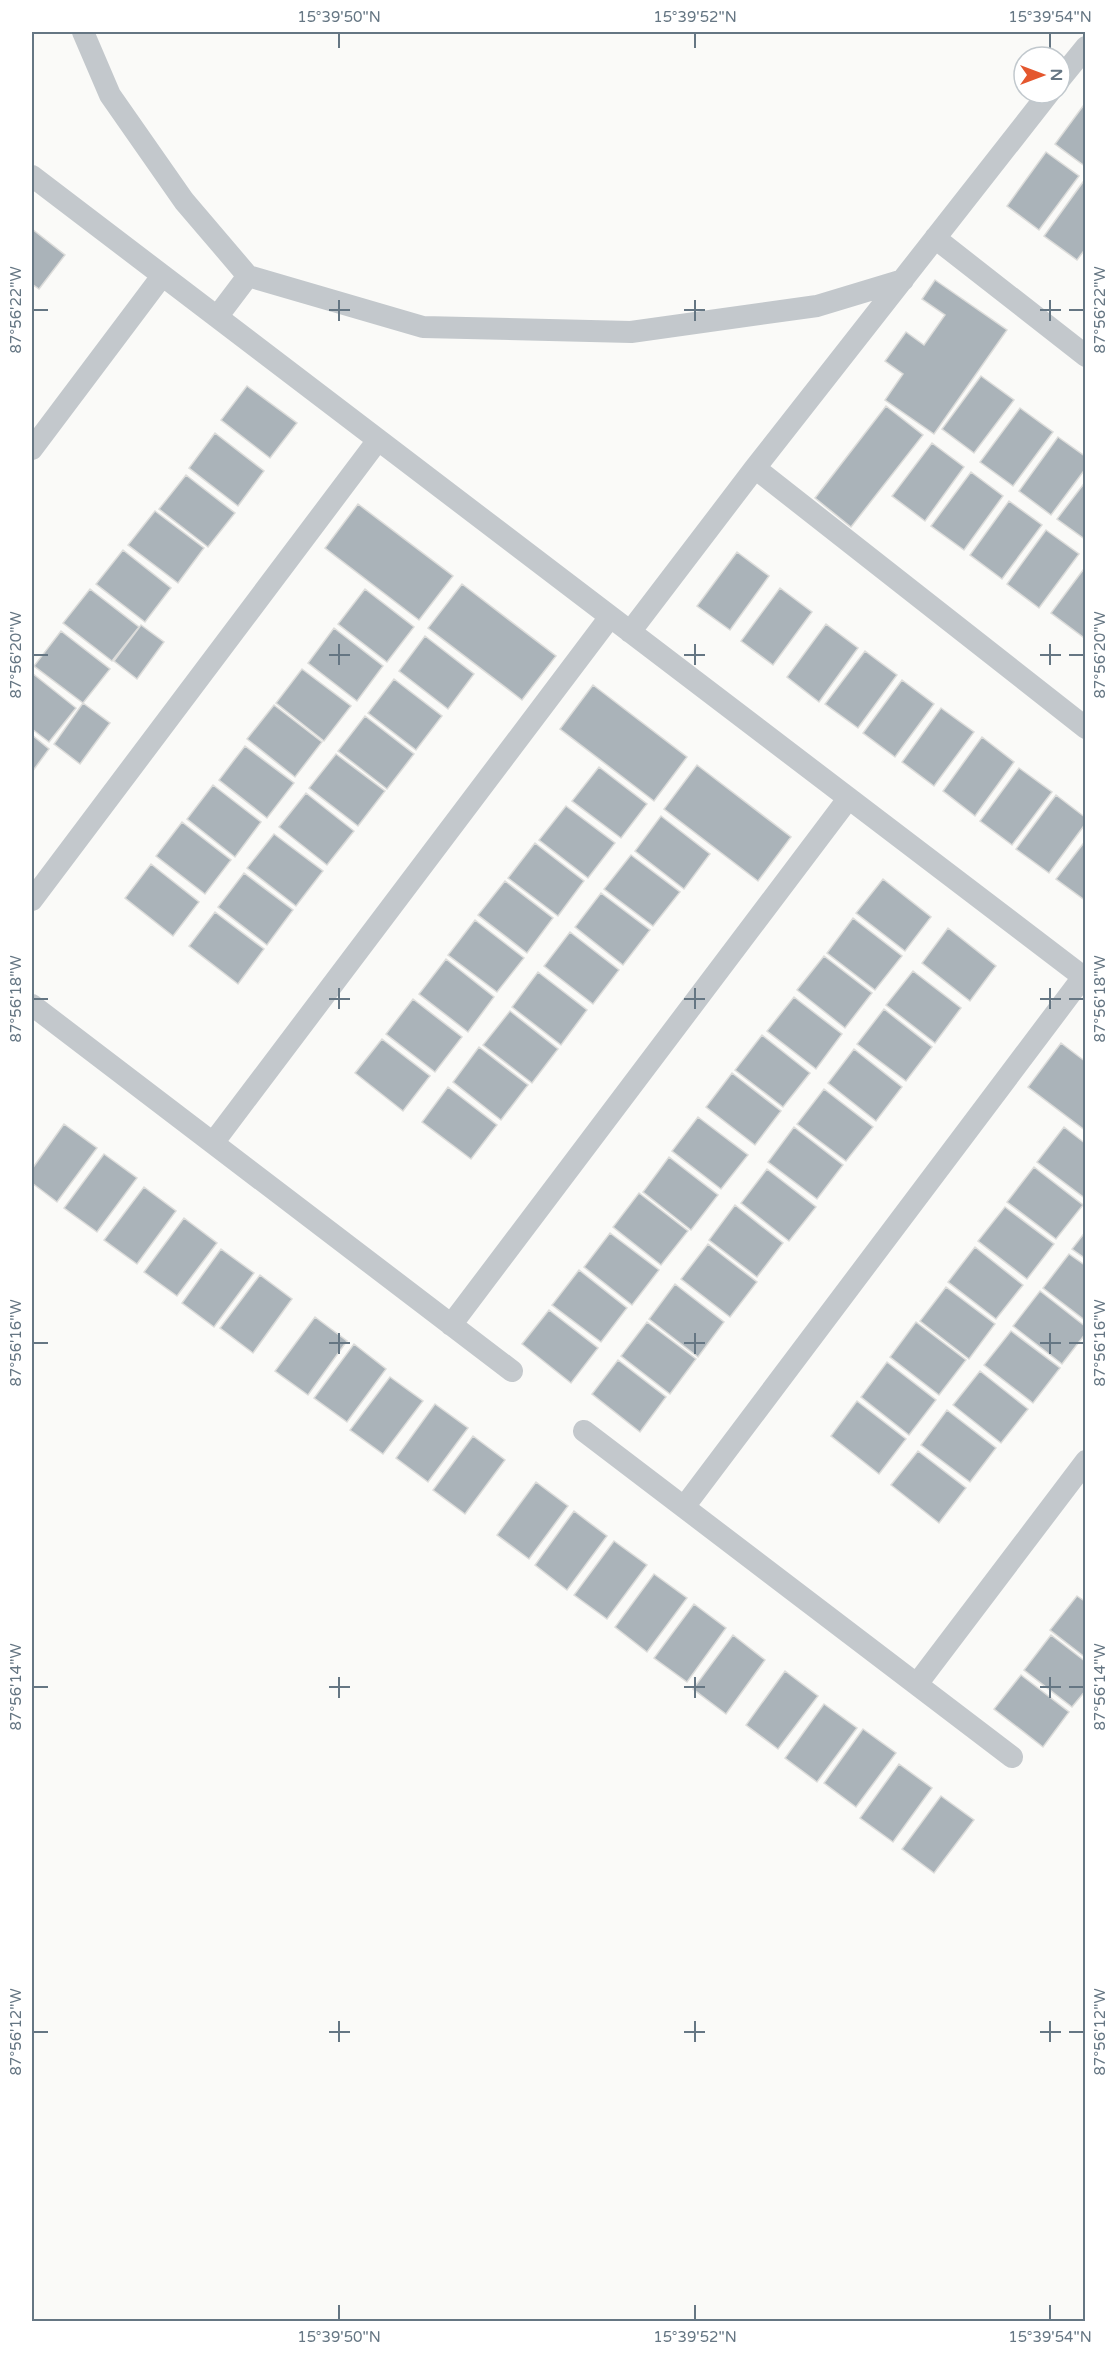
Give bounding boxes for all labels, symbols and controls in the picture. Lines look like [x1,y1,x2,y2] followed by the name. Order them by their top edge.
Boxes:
[297,8,381,26] text: 15°39'50"N
[653,8,737,26] text: 15°39'52"N
[1008,8,1092,26] text: 15°39'54"N
[1012,45,1072,105] north arrow
[1046,69,1066,81] text: N
[7,266,25,354] text: 87°56'22"W
[1091,266,1109,354] text: 87°56'22"W
[7,611,25,699] text: 87°56'20"W
[1091,611,1109,699] text: 87°56'20"W
[7,955,25,1043] text: 87°56'18"W
[1091,955,1109,1043] text: 87°56'18"W
[7,1299,25,1387] text: 87°56'16"W
[1091,1299,1109,1387] text: 87°56'16"W
[7,1643,25,1731] text: 87°56'14"W
[1091,1643,1109,1731] text: 87°56'14"W
[7,1988,25,2076] text: 87°56'12"W
[1091,1988,1109,2076] text: 87°56'12"W
[297,2328,381,2346] text: 15°39'50"N
[653,2328,737,2346] text: 15°39'52"N
[1008,2328,1092,2346] text: 15°39'54"N

